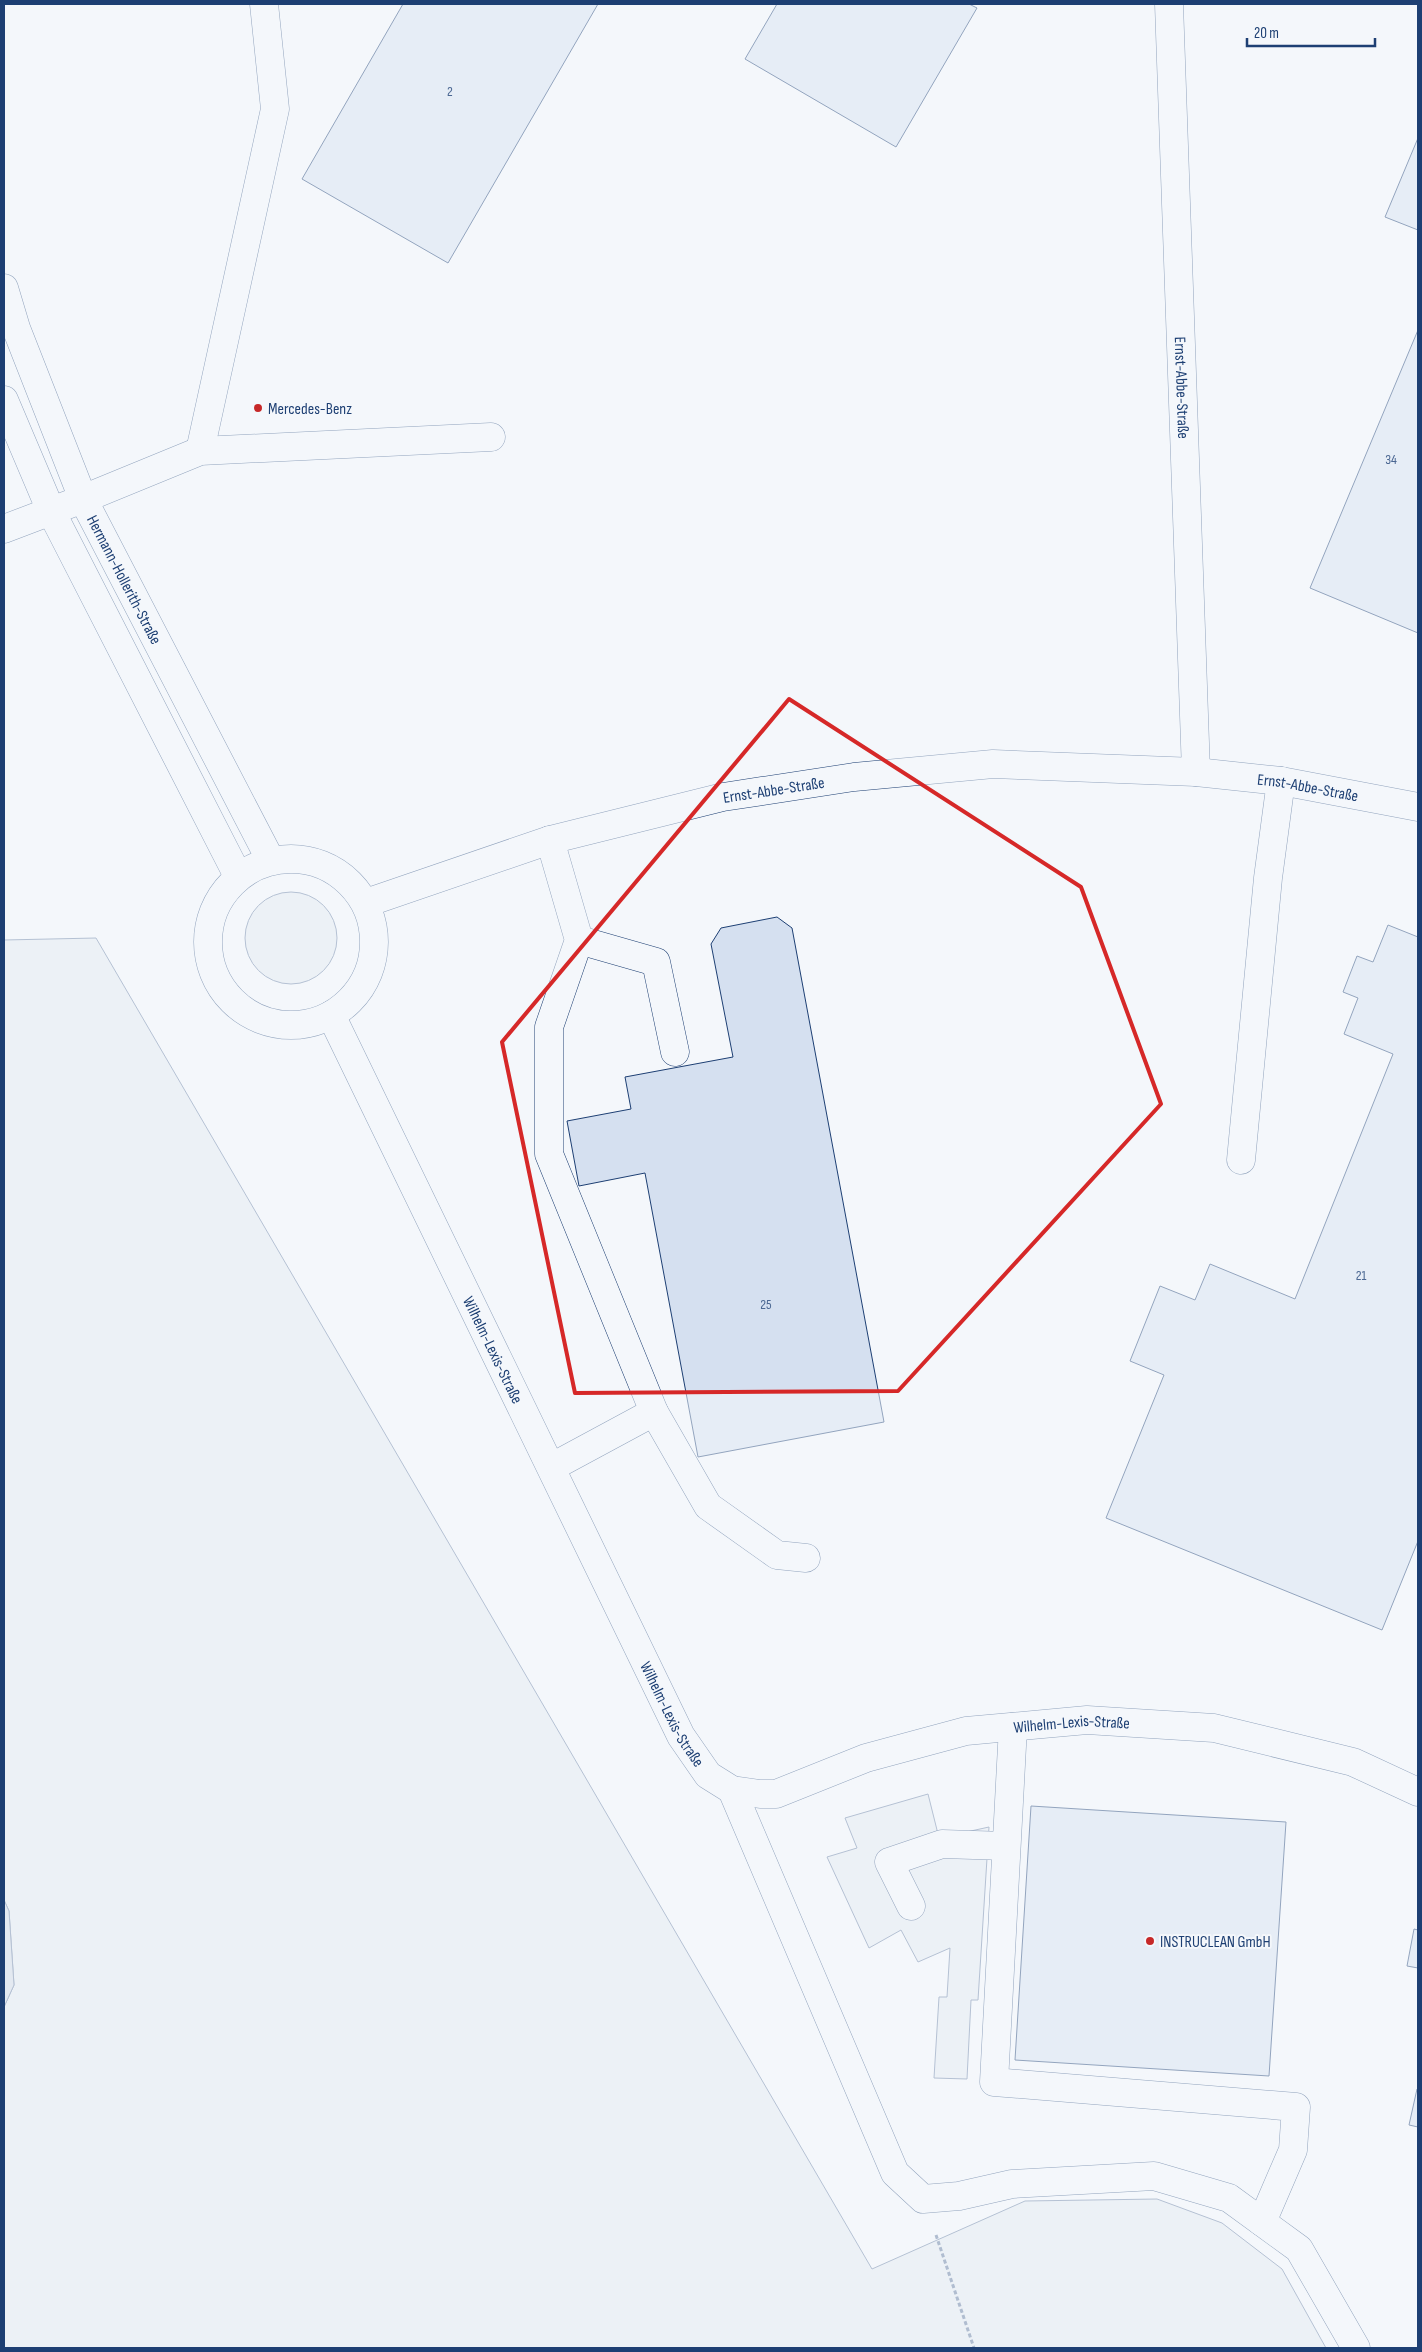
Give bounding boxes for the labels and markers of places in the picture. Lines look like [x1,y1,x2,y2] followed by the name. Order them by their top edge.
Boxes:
[268,400,352,419] place label: Mercedes-Benz
[252,402,264,414] marker: Mercedes-Benz
[1160,1933,1271,1952] place label: INSTRUCLEAN GmbH
[1144,1935,1156,1947] marker: INSTRUCLEAN GmbH

